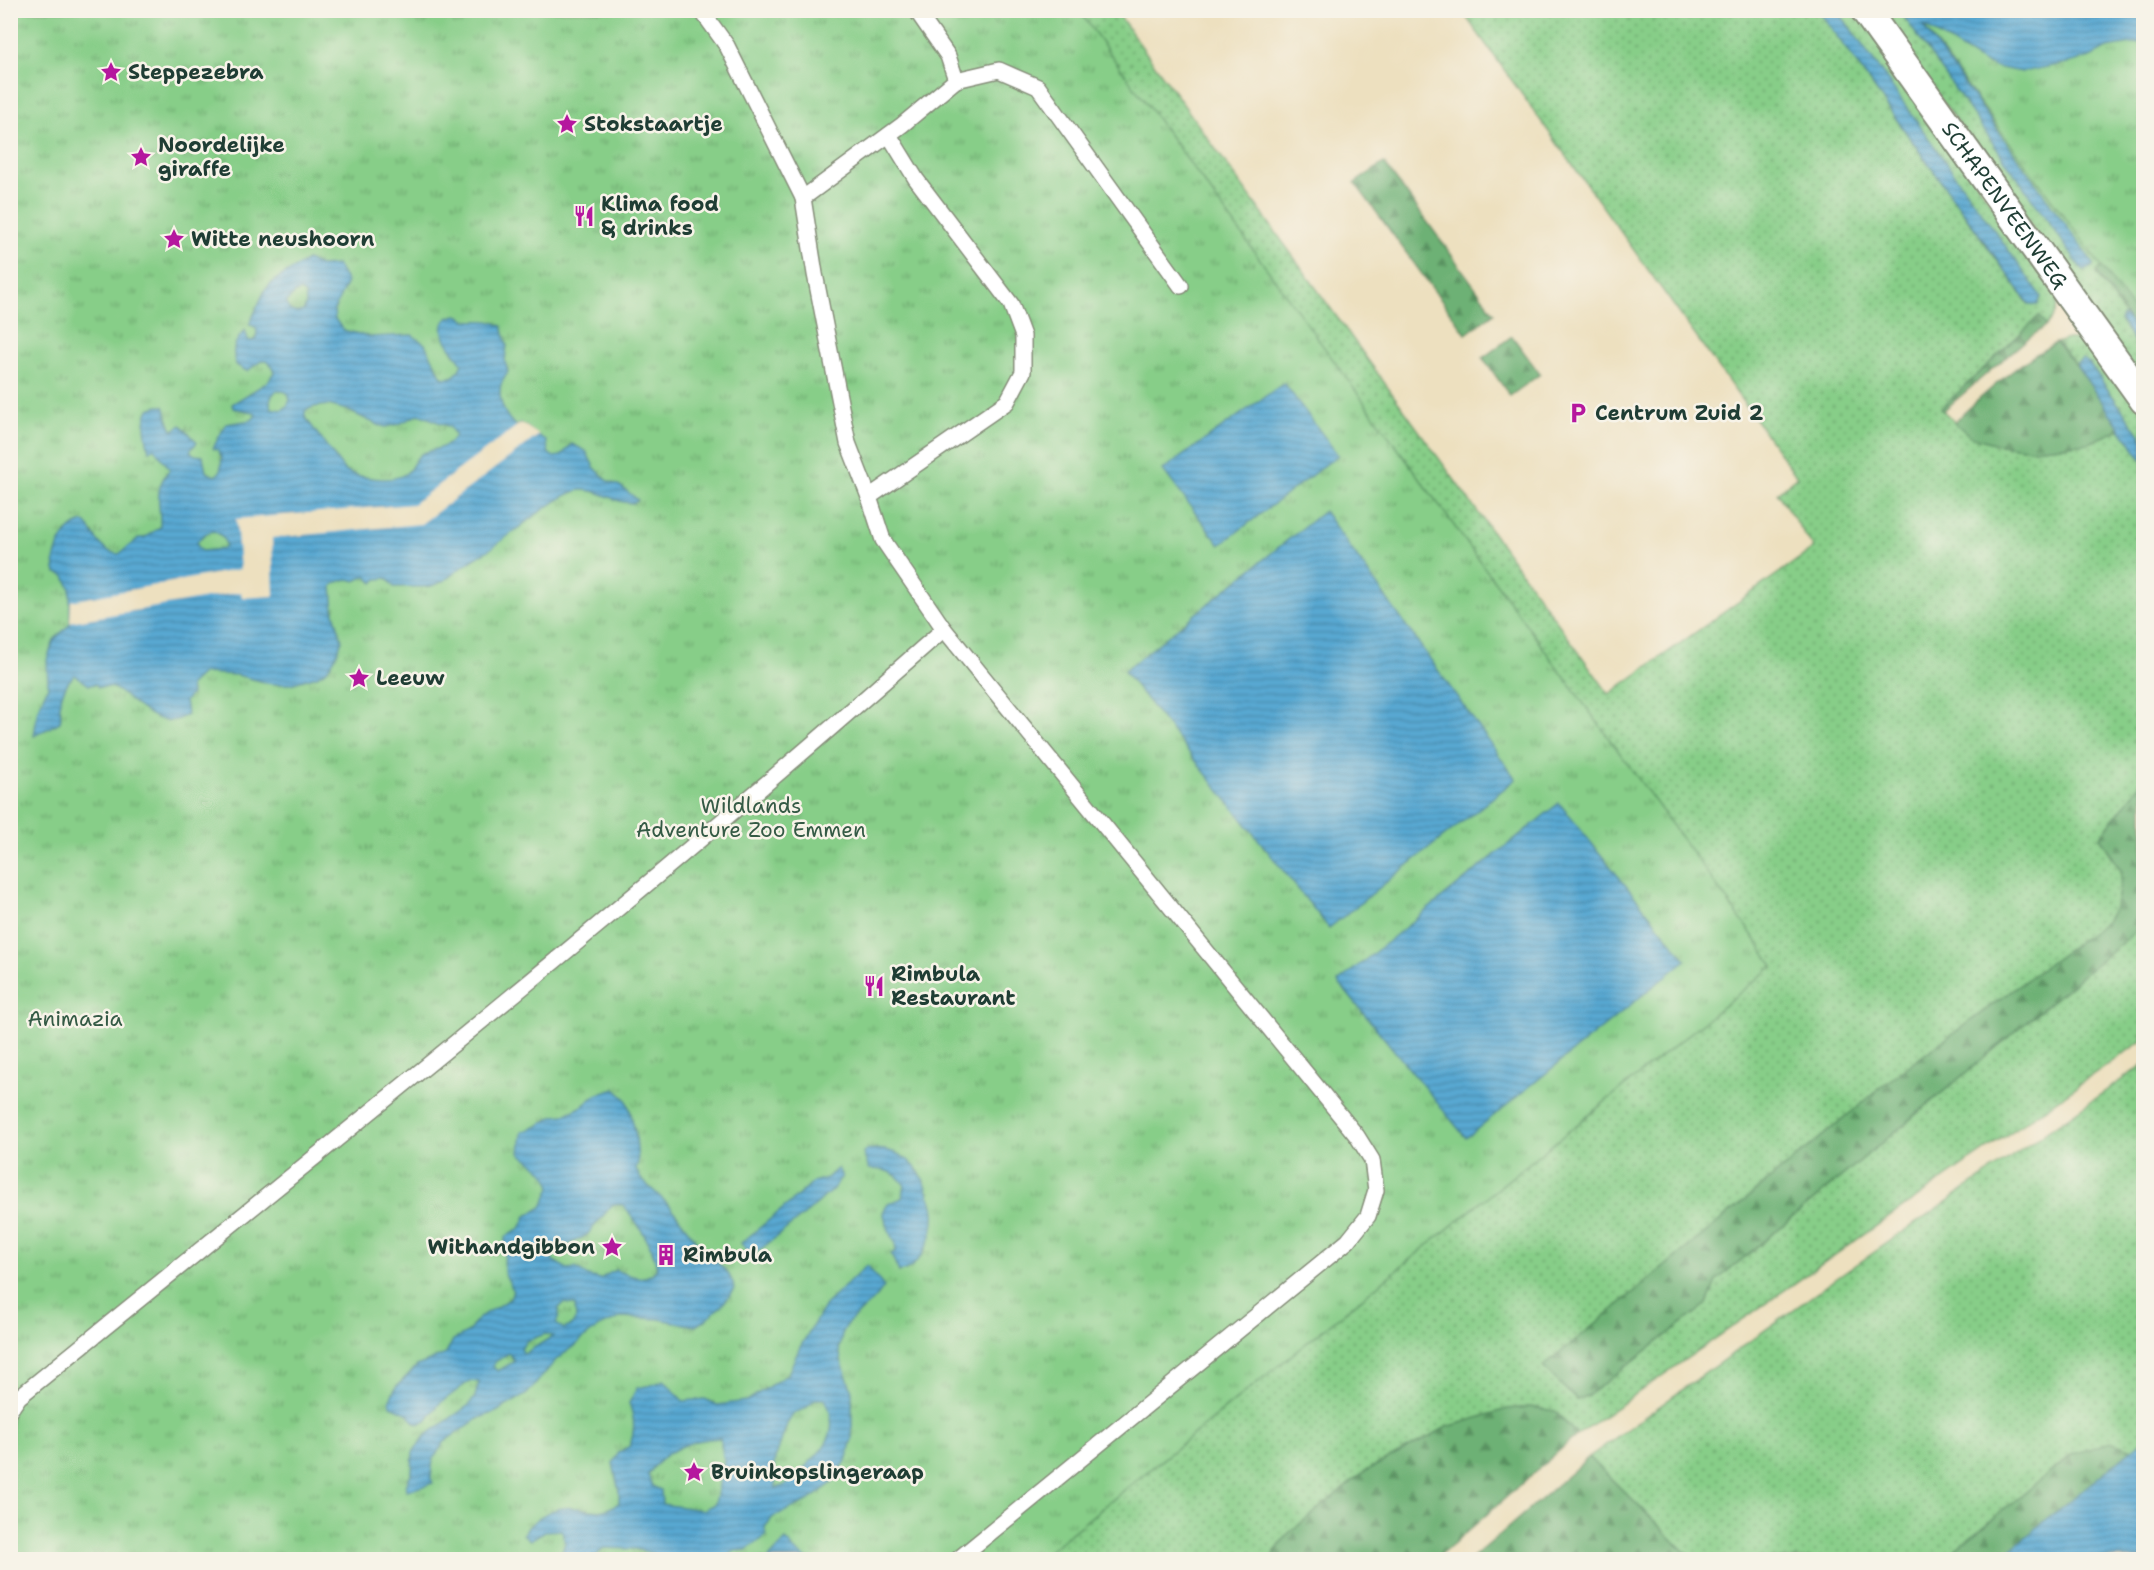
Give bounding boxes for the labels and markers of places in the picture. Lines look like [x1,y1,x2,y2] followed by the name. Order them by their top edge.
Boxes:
[128,58,264,86] place label: Steppezebra
[99,60,123,84] place icon: Steppezebra
[584,110,723,138] place label: Stokstaartje
[555,112,579,136] place icon: Stokstaartje
[158,131,285,183] place label: Noordelijke giraffe
[129,145,153,169] place icon: Noordelijke giraffe
[601,190,719,242] place label: Klima food & drinks
[572,204,596,228] restaurant icon: Klima food & drinks
[191,225,374,253] place label: Witte neushoorn
[162,227,186,251] place icon: Witte neushoorn
[1595,399,1764,427] place label: Centrum Zuid 2
[1566,401,1590,425] parking icon: Centrum Zuid 2
[376,664,444,692] place label: Leeuw
[347,666,371,690] place icon: Leeuw
[891,960,1015,1012] place label: Rimbula Restaurant
[862,974,886,998] restaurant icon: Rimbula Restaurant
[427,1233,595,1261] place label: Withandgibbon
[600,1235,624,1259] place icon: Withandgibbon
[683,1241,773,1269] place label: Rimbula
[654,1243,678,1267] building icon: Rimbula
[711,1458,924,1486] place label: Bruinkopslingeraap
[682,1460,706,1484] place icon: Bruinkopslingeraap

